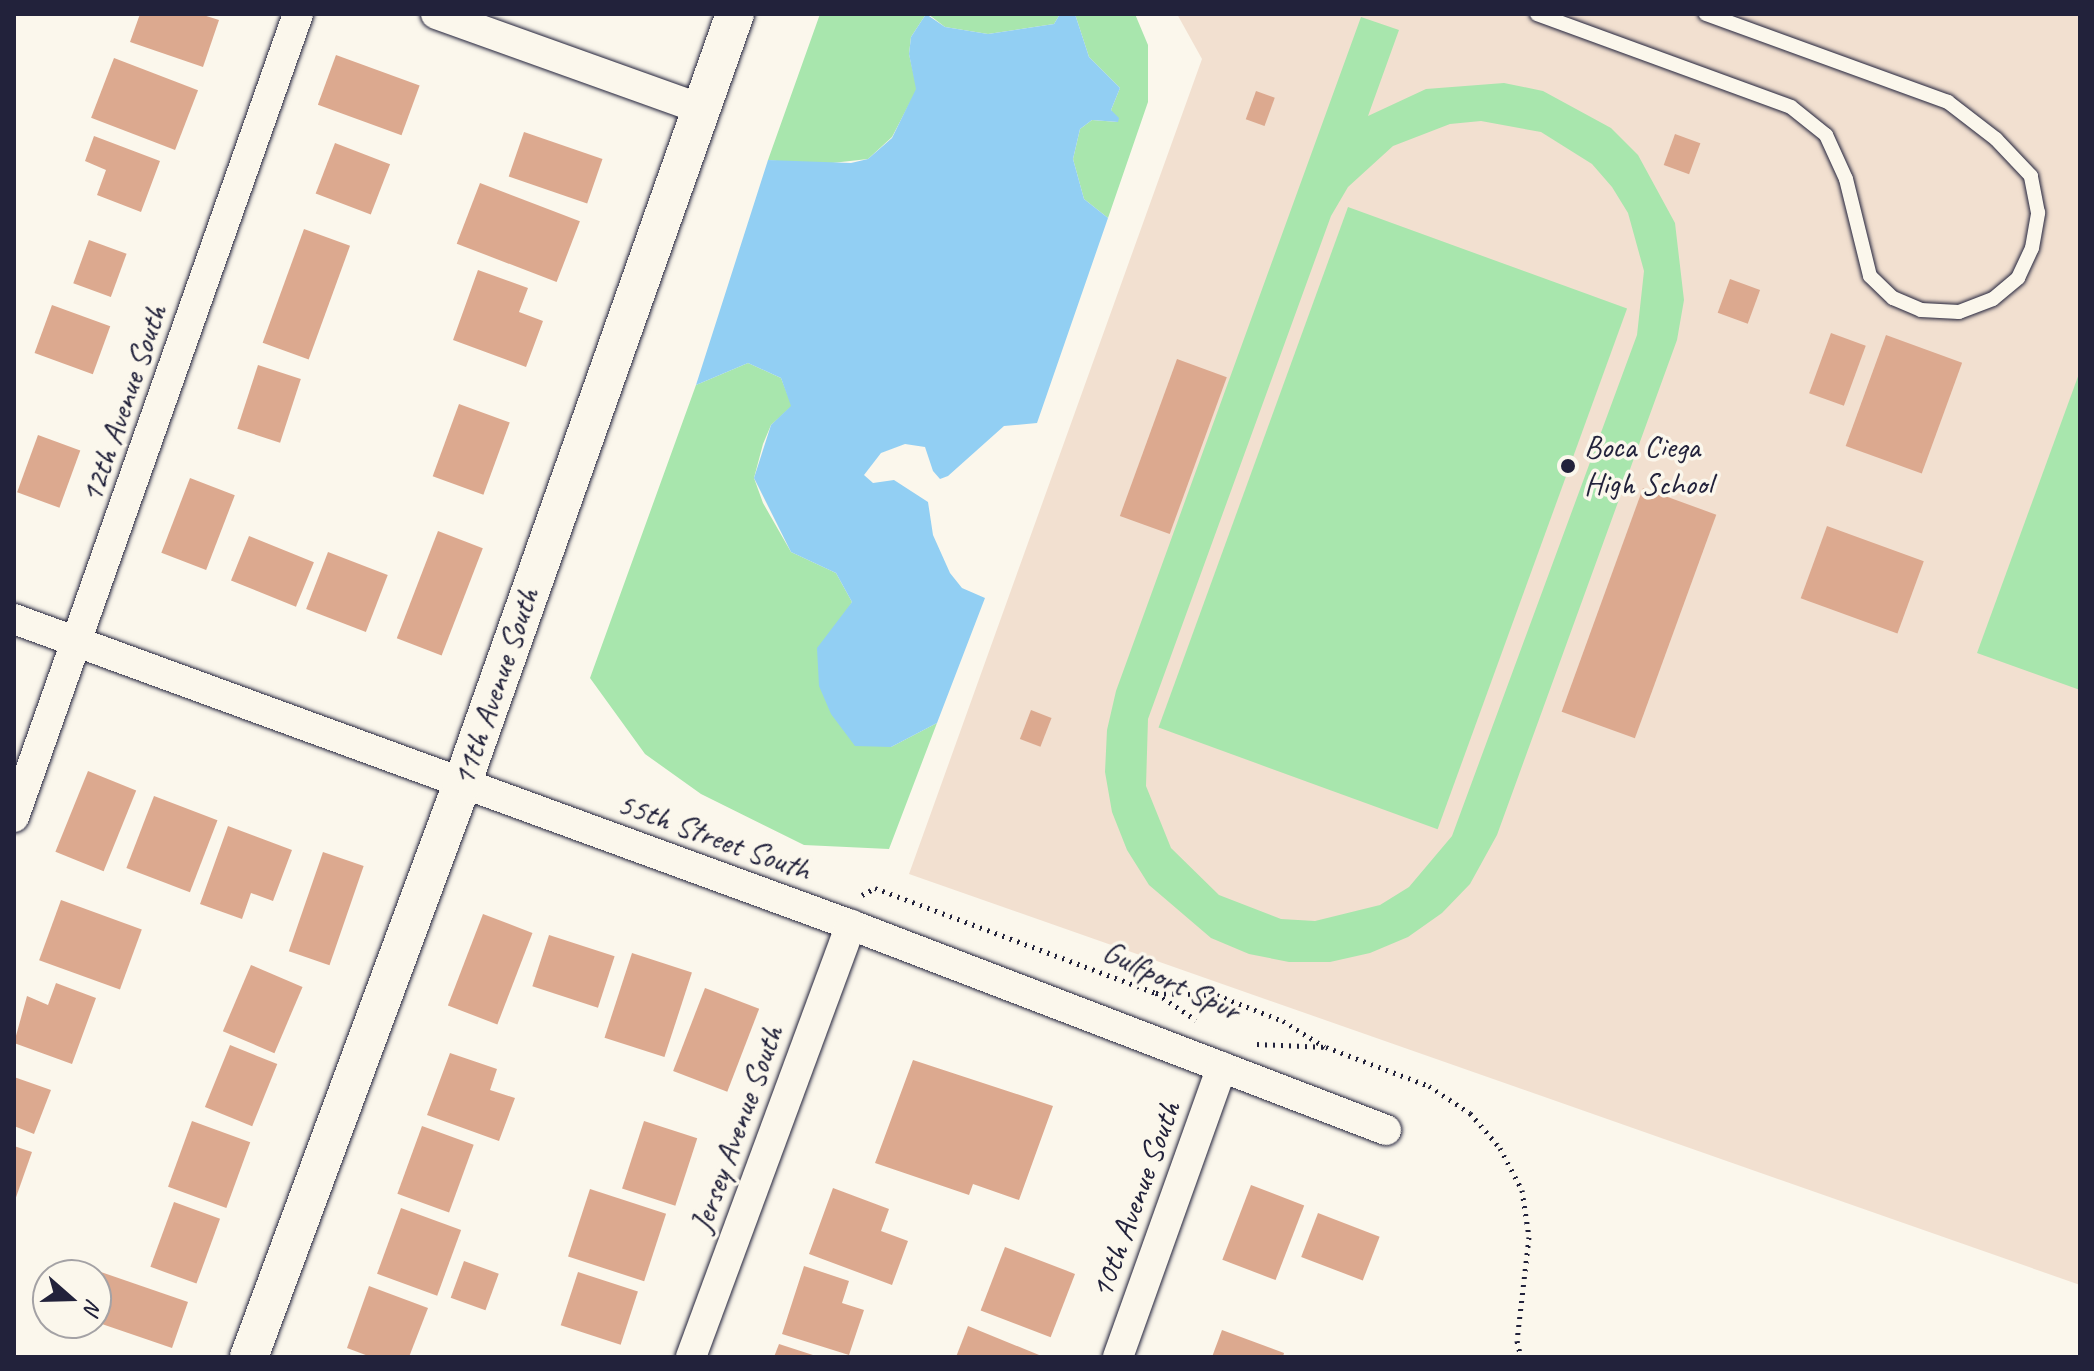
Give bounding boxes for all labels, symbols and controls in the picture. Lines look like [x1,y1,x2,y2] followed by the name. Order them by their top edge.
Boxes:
[72,300,176,508] street label: 12th Avenue South
[1584,429,1711,504] place label: Boca Ciega High School
[1559,457,1577,475] marker: Boca Ciega High School
[444,583,548,791] street label: 11th Avenue South
[612,784,816,890] street label: 55th Street South
[1097,933,1245,1029] street label: Gulfport Spur
[682,1021,792,1237] street label: Jersey Avenue South
[1083,1096,1189,1304] street label: 10th Avenue South
[32,1259,112,1339] north arrow
[77,1295,108,1318] text: N

